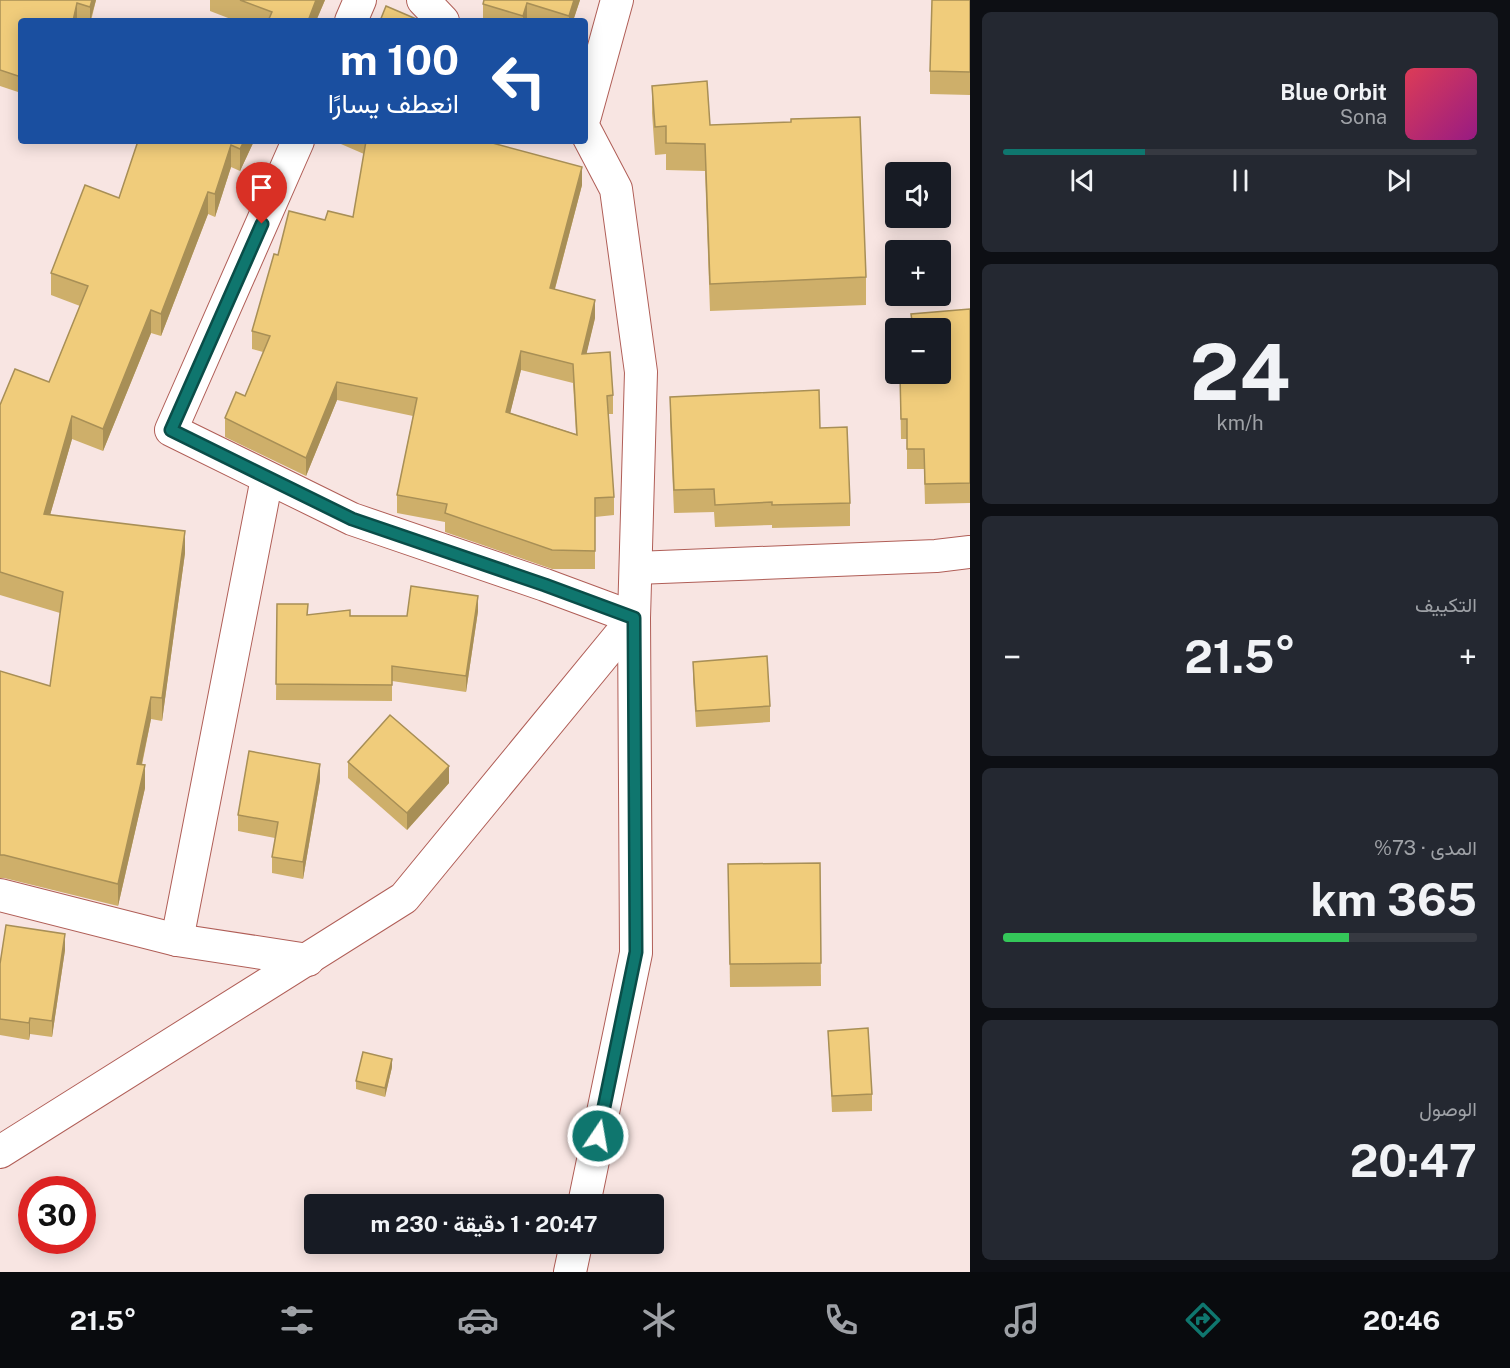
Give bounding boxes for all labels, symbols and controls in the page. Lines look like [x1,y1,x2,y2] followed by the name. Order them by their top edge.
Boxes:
[340,35,459,84] text: 100 m
[480,42,558,120] icon: left
[1280,79,1387,105] text: Blue Orbit
[328,87,459,119] text: انعطف يسارًا
[1340,105,1387,129] text: Sona
[236,162,287,224] pin
[885,162,951,384] map controls
[885,162,951,228] button: sound
[1066,164,1099,197] icon: previous
[1224,164,1257,197] icon: pause
[1382,164,1415,197] icon: next
[245,171,278,204] icon: arrive
[885,240,951,306] button: +
[885,318,951,384] button: −
[1190,326,1290,418] text: 24
[1216,411,1264,435] text: km/h
[1415,593,1477,617] text: التكييف
[1184,630,1296,683] text: 21.5°
[1003,638,1021,676] text: −
[1459,638,1477,676] text: +
[1374,836,1477,860] text: المدى · 73%
[1311,873,1477,926] text: 365 km
[1419,1097,1477,1121] text: الوصول
[566,1104,630,1168] position arrow
[1350,1134,1477,1187] text: 20:47
[18,1176,96,1254] speed limit sign: 30
[371,1211,597,1237] text: 20:47 · 1 دقيقة · 230 m
[276,1299,318,1341] icon: filters
[457,1299,499,1341] icon: car
[638,1299,680,1341] icon: climate
[820,1299,862,1341] icon: phone
[1001,1299,1043,1341] icon: music
[1182,1299,1224,1341] icon: directions
[70,1304,137,1336] text: 21.5°
[1363,1304,1440,1336] text: 20:46

